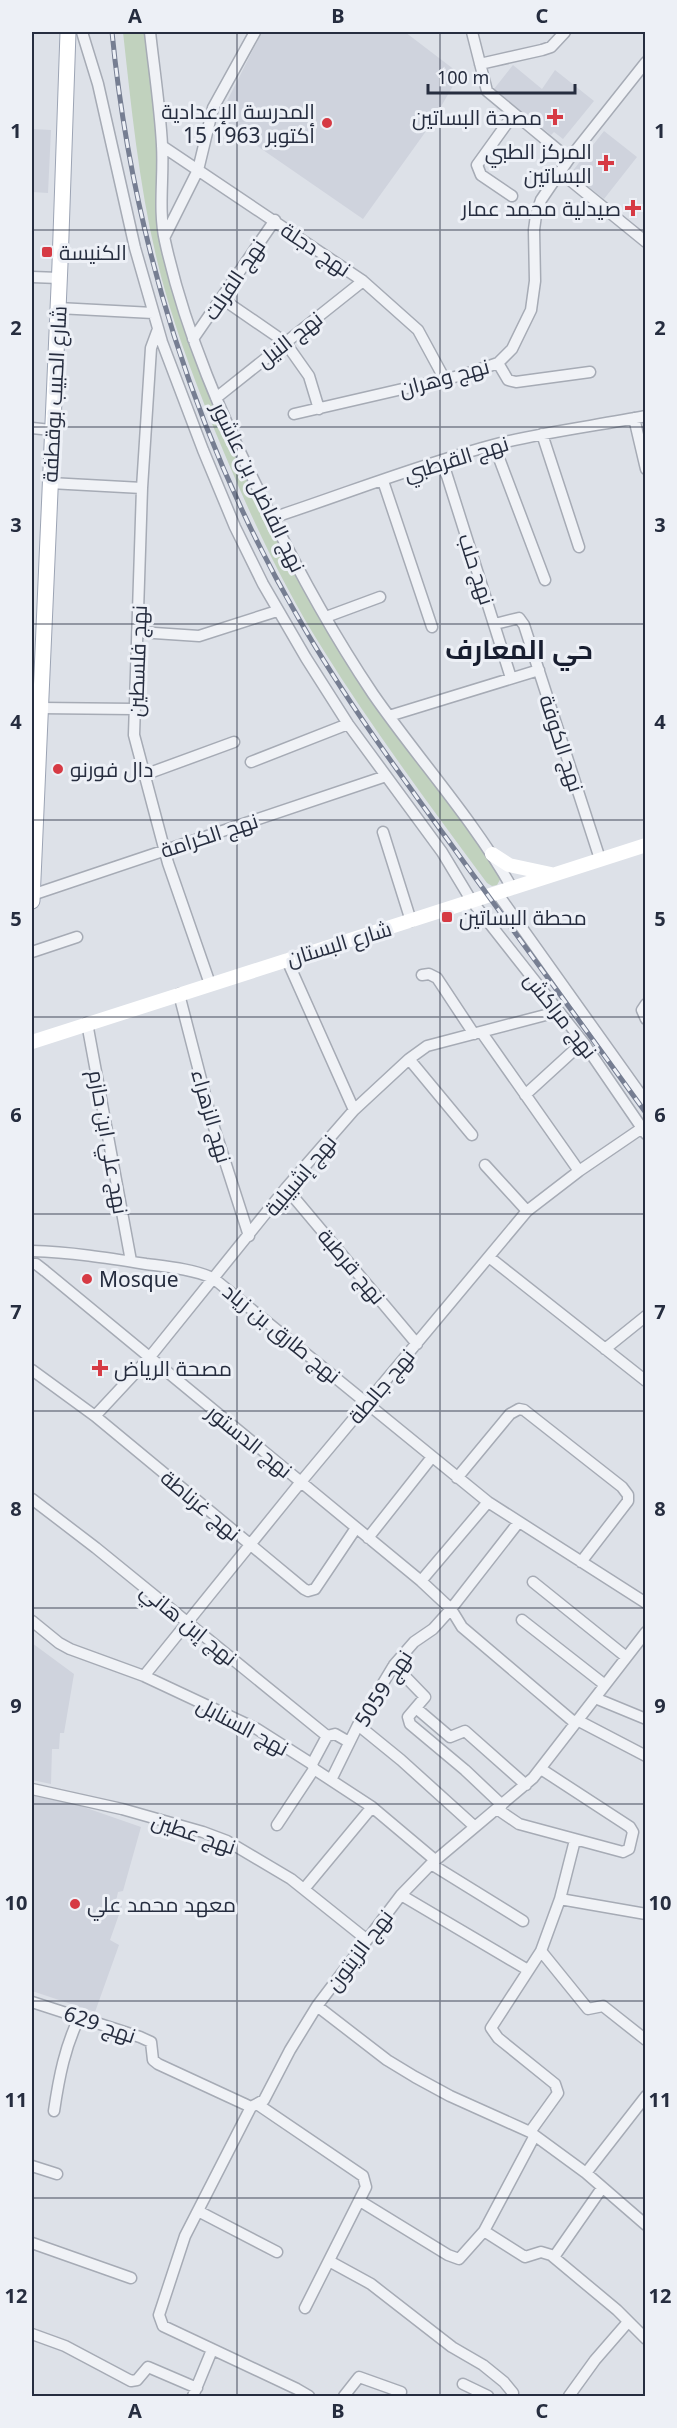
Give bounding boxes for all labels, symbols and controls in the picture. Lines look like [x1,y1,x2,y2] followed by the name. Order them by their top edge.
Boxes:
[128,2,142,29] text: A
[331,2,345,29] text: B
[536,2,549,29] text: C
[428,57,575,95] scale bar
[437,65,489,89] text: 100 m
[161,97,315,149] place label: المدرسة الإعدادية 15 أكتوبر 1963
[412,103,542,131] place label: مصحة البساتين
[546,108,564,126] marker: مصحة البساتين
[320,116,334,130] marker: المدرسة الإعدادية 15 أكتوبر 1963
[10,117,22,144] text: 1
[654,117,666,144] text: 1
[485,137,592,189] place label: المركز الطبي البساتين
[597,154,615,172] marker: المركز الطبي البساتين
[460,194,621,222] place label: صيدلية محمد عمار
[626,201,640,215] marker: صيدلية محمد عمار
[275,215,356,283] street label: نهج دجلة
[197,233,272,326] street label: نهج الفرلت
[59,238,127,266] place label: الكنيسة
[40,245,54,259] marker: الكنيسة
[250,304,328,374] street label: نهج النيل
[35,305,74,483] street label: شارع الحبيب بوقطفة
[10,314,22,341] text: 2
[654,314,666,341] text: 2
[396,352,492,403] street label: نهج وهران
[204,396,312,577] street label: نهج الفاضل بن عاشور
[400,429,513,490] street label: نهج القرطبي
[10,511,22,538] text: 3
[654,511,666,538] text: 3
[451,530,502,609] street label: نهج حلب
[121,605,154,717] street label: نهج فلسطين
[445,630,593,672] district label: حي المعارف
[532,691,591,795] street label: نهج الكوفة
[10,708,22,735] text: 4
[654,708,666,735] text: 4
[70,755,153,783] place label: دال فورنو
[51,762,65,776] marker: دال فورنو
[157,806,262,865] street label: نهج الكرامة
[459,903,587,931] place label: محطة البساتين
[10,905,22,932] text: 5
[654,905,666,932] text: 5
[440,910,454,924] marker: محطة البساتين
[283,914,395,973] street label: شارع البستان
[518,966,604,1065] street label: نهج مراكش
[184,1066,239,1166] street label: نهج الزهراء
[80,1068,135,1217] street label: نهج علي ابن حازم
[10,1101,22,1128] text: 6
[654,1101,666,1128] text: 6
[258,1128,343,1222] street label: نهج إشبيلية
[311,1222,392,1311] street label: نهج قرطبة
[99,1265,179,1293] place label: Mosque
[80,1272,94,1286] marker: Mosque
[217,1277,347,1390] street label: نهج طارق بن زياد
[10,1298,22,1325] text: 7
[654,1298,666,1325] text: 7
[341,1343,421,1430] street label: نهج جالطة
[114,1354,232,1382] place label: مصحة الرياض
[91,1359,109,1377] marker: مصحة الرياض
[200,1397,298,1485] street label: نهج الدستور
[154,1463,247,1547] street label: نهج غرناطة
[10,1495,22,1522] text: 8
[654,1495,666,1522] text: 8
[133,1576,243,1674] street label: نهج إبن هاني
[348,1644,419,1732] street label: نهج 5059
[192,1690,294,1763] street label: نهج السنابل
[10,1692,22,1719] text: 9
[654,1692,666,1719] text: 9
[148,1806,240,1861] street label: نهج عطين
[5,1889,27,1916] text: 10
[649,1889,671,1916] text: 10
[87,1890,236,1921] place label: معهد محمد علي
[68,1897,82,1911] marker: معهد محمد علي
[319,1903,400,1997] street label: نهج الزيتون
[60,1999,140,2050] street label: نهج 629
[5,2086,27,2113] text: 11
[649,2086,671,2113] text: 11
[5,2282,27,2309] text: 12
[649,2282,671,2309] text: 12
[128,2397,142,2424] text: A
[331,2397,345,2424] text: B
[536,2397,549,2424] text: C

